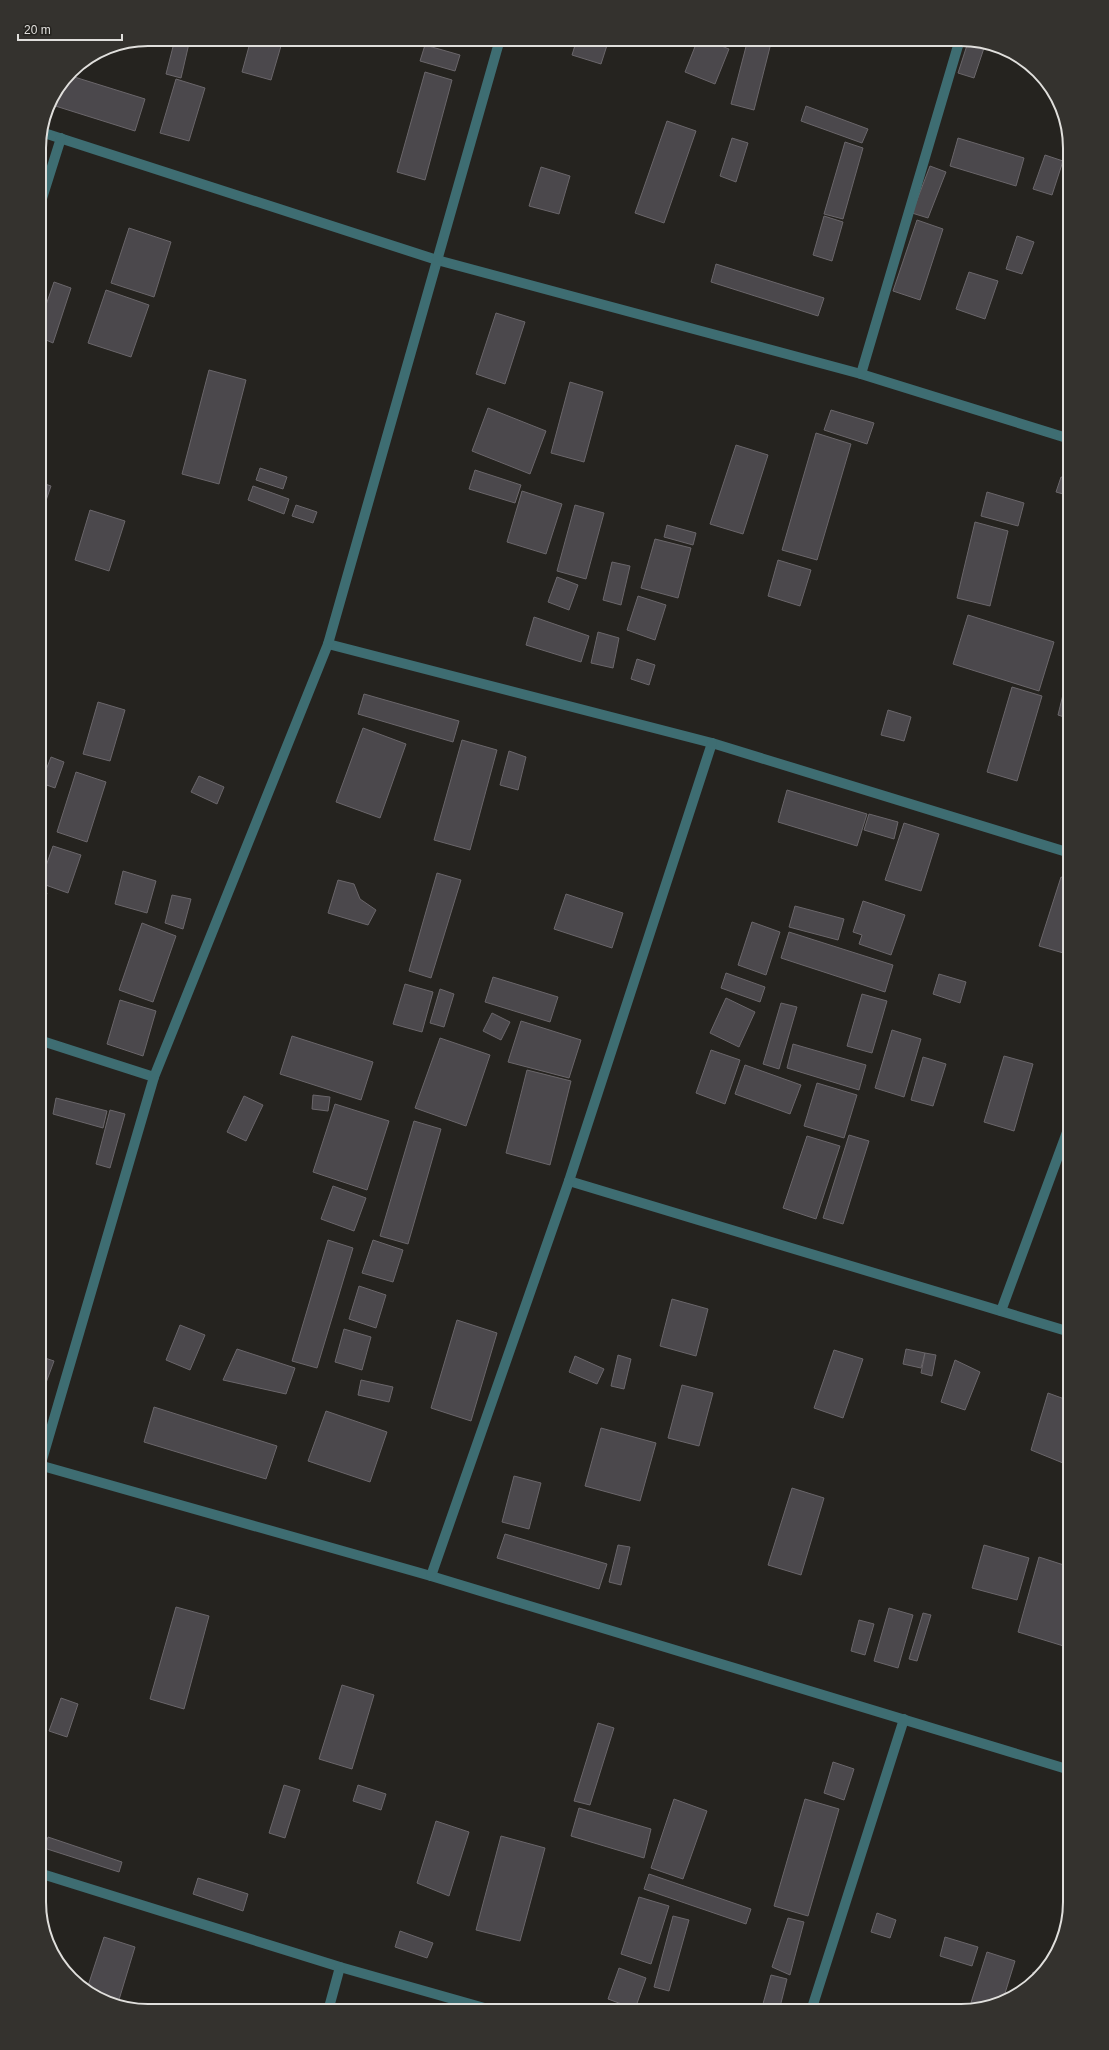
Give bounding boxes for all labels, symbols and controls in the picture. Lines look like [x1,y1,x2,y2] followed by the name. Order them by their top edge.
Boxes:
[18,16,122,42] scale bar
[24,23,51,37] text: 20 m

